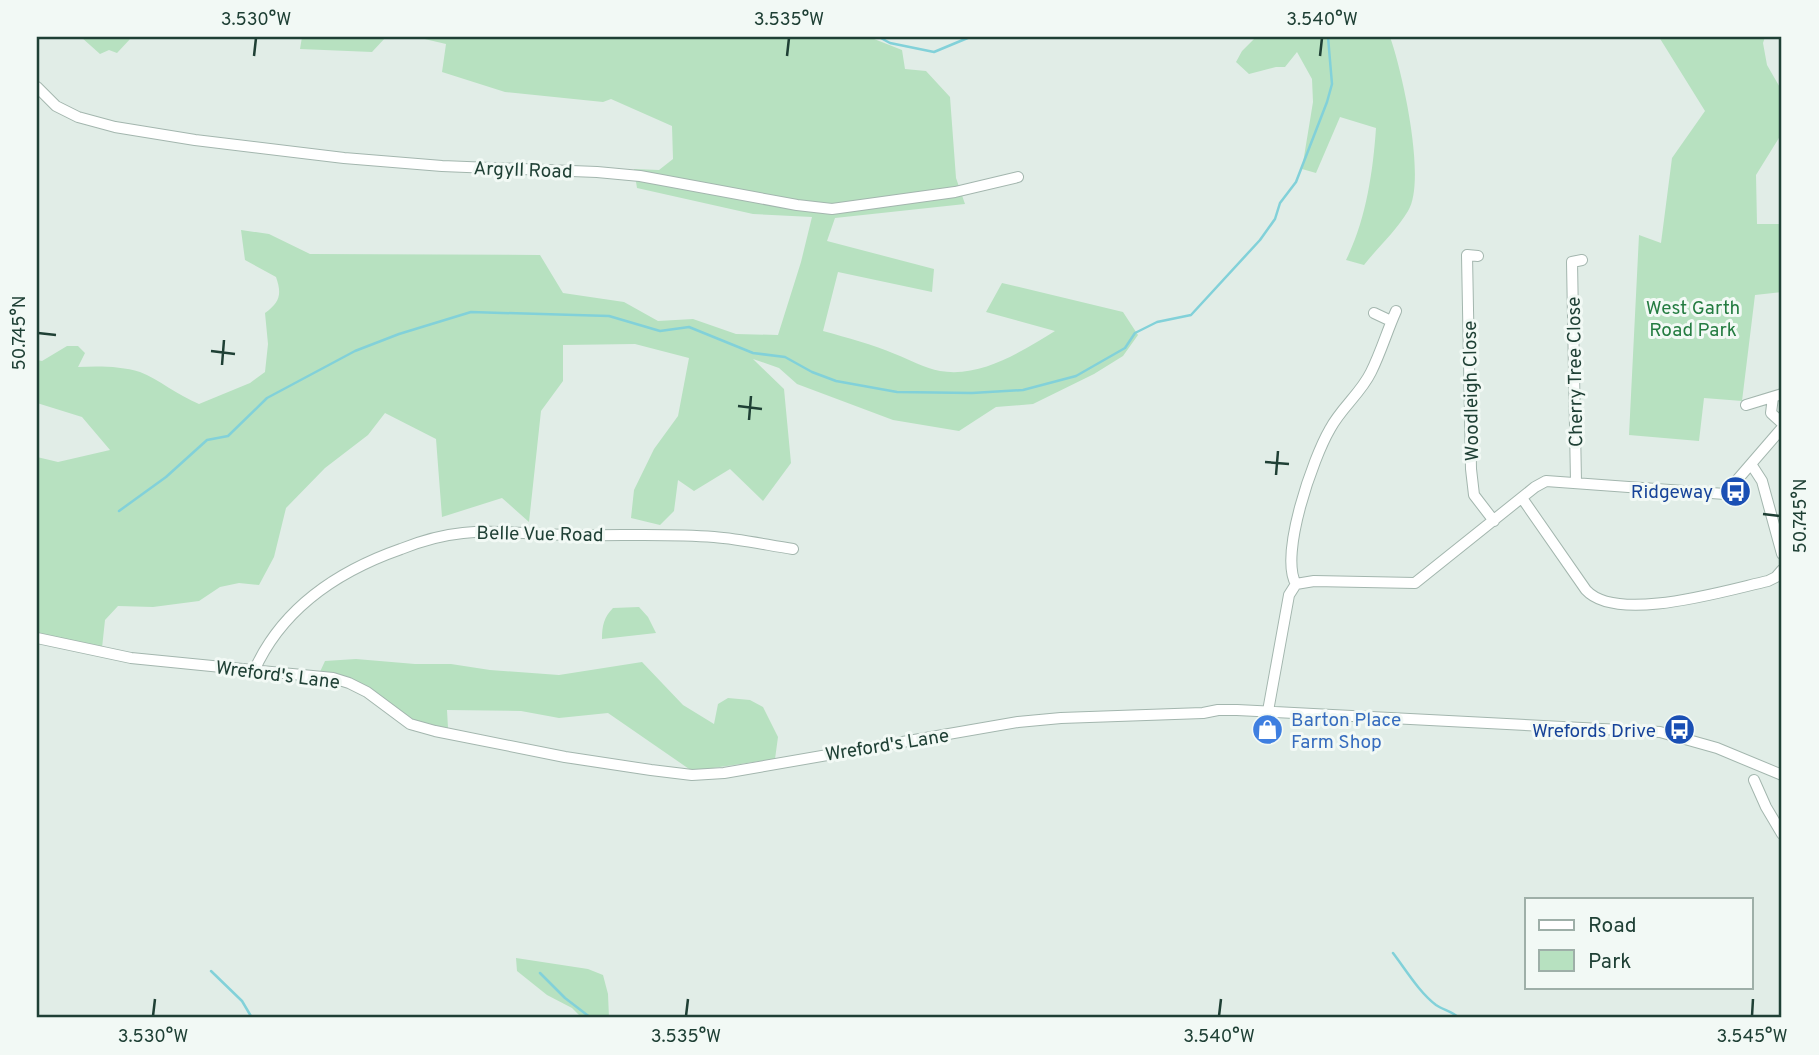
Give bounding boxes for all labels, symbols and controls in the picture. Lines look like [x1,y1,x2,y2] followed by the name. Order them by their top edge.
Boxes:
[221,9,291,32] text: 3.530°W
[754,9,824,32] text: 3.535°W
[1286,9,1358,32] text: 3.540°W
[473,157,573,185] street label: Argyll Road
[9,295,32,371] text: 50.745°N
[1563,297,1589,447] street label: Cherry Tree Close
[1646,297,1740,343] park label: West Garth Road Park
[1459,320,1485,461] street label: Woodleigh Close
[1719,474,1753,508] bus stop icon: Ridgeway
[1790,478,1813,554] text: 50.745°N
[1631,481,1713,505] place label: Ridgeway
[476,522,604,548] street label: Belle Vue Road
[214,656,341,696] street label: Wreford's Lane
[1291,709,1401,755] place label: Barton Place Farm Shop
[1251,713,1285,747] shop icon: Barton Place Farm Shop
[1662,713,1696,747] bus stop icon: Wrefords Drive
[1532,720,1656,744] place label: Wrefords Drive
[824,724,951,768] street label: Wreford's Lane
[1525,898,1752,988] legend
[1588,913,1637,940] text: Road
[1588,949,1631,976] text: Park
[118,1026,188,1049] text: 3.530°W
[651,1026,721,1049] text: 3.535°W
[1183,1026,1255,1049] text: 3.540°W
[1716,1026,1788,1049] text: 3.545°W

